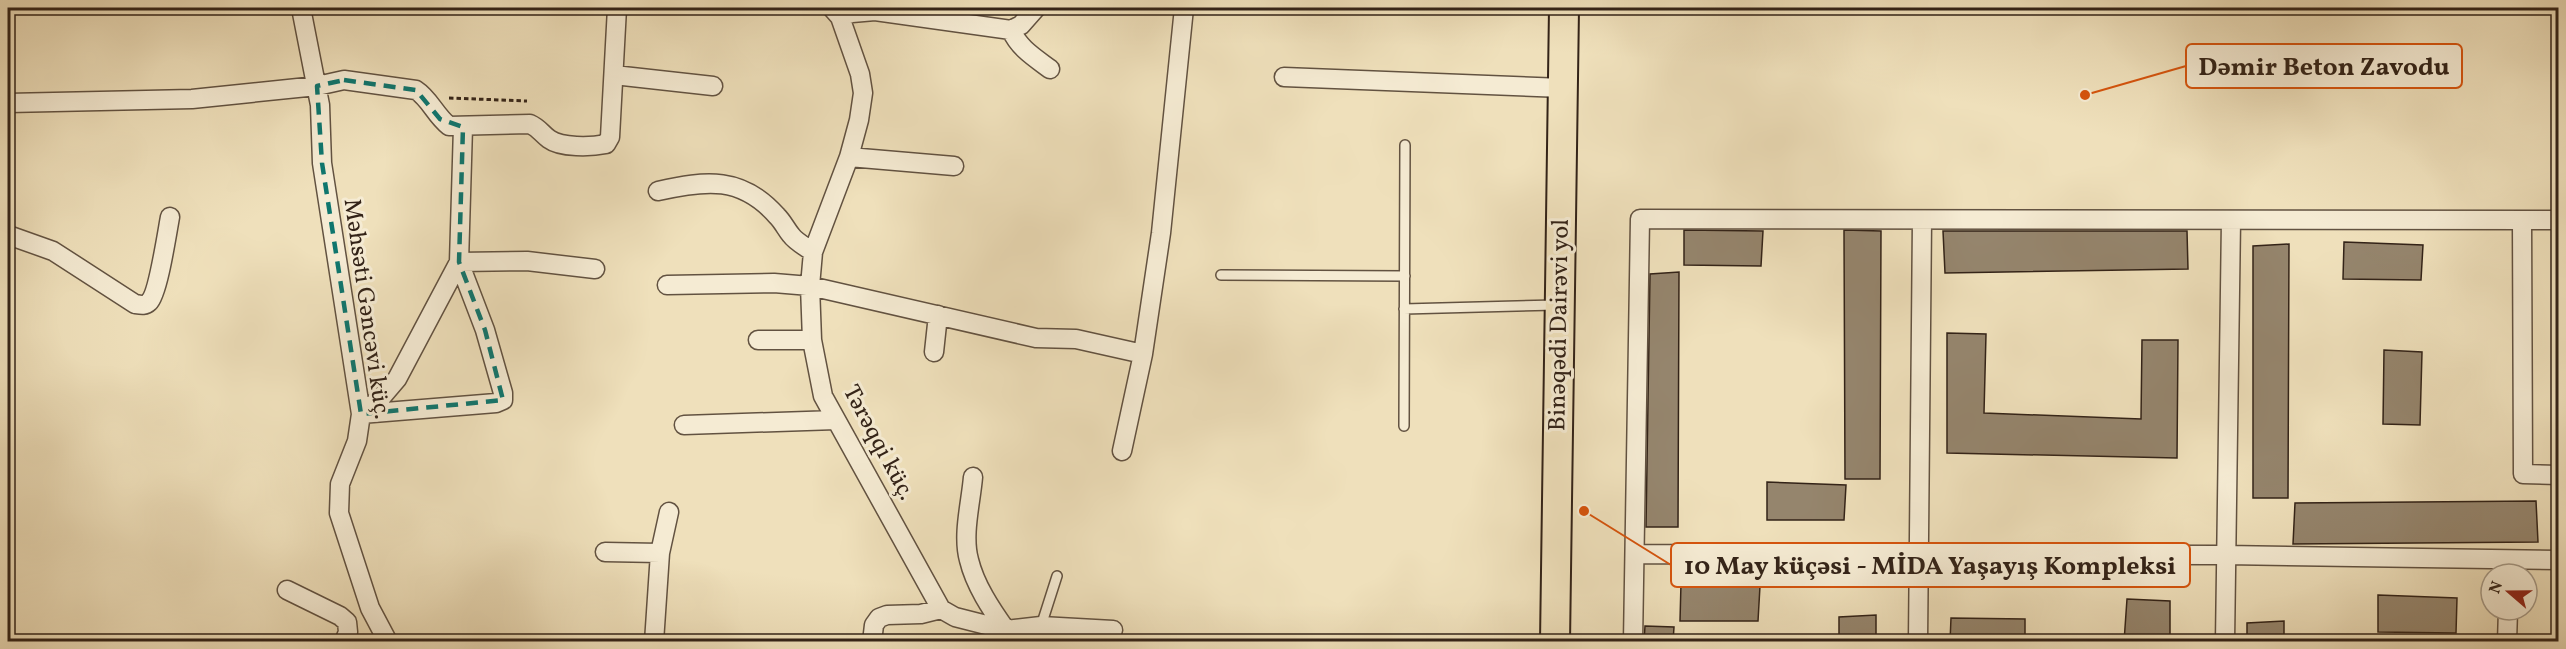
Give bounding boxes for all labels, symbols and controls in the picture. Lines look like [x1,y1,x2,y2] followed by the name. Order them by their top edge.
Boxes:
[2186,44,2462,88] callout: Dəmir Beton Zavodu
[2198,50,2450,86] text: Dəmir Beton Zavodu
[334,197,398,421] street label: Məhsəti Gəncəvi küç.
[1541,219,1579,431] street label: Binəqədi Dairəvi yol
[833,379,923,507] street label: Tərəqqi küç.
[1671,543,2190,587] callout: 10 May küçəsi - MİDA Yaşayış Kompleksi
[1684,549,2176,585] text: 10 May küçəsi - MİDA Yaşayış Kompleksi
[2479,562,2539,622] north arrow
[2484,578,2509,597] text: N

